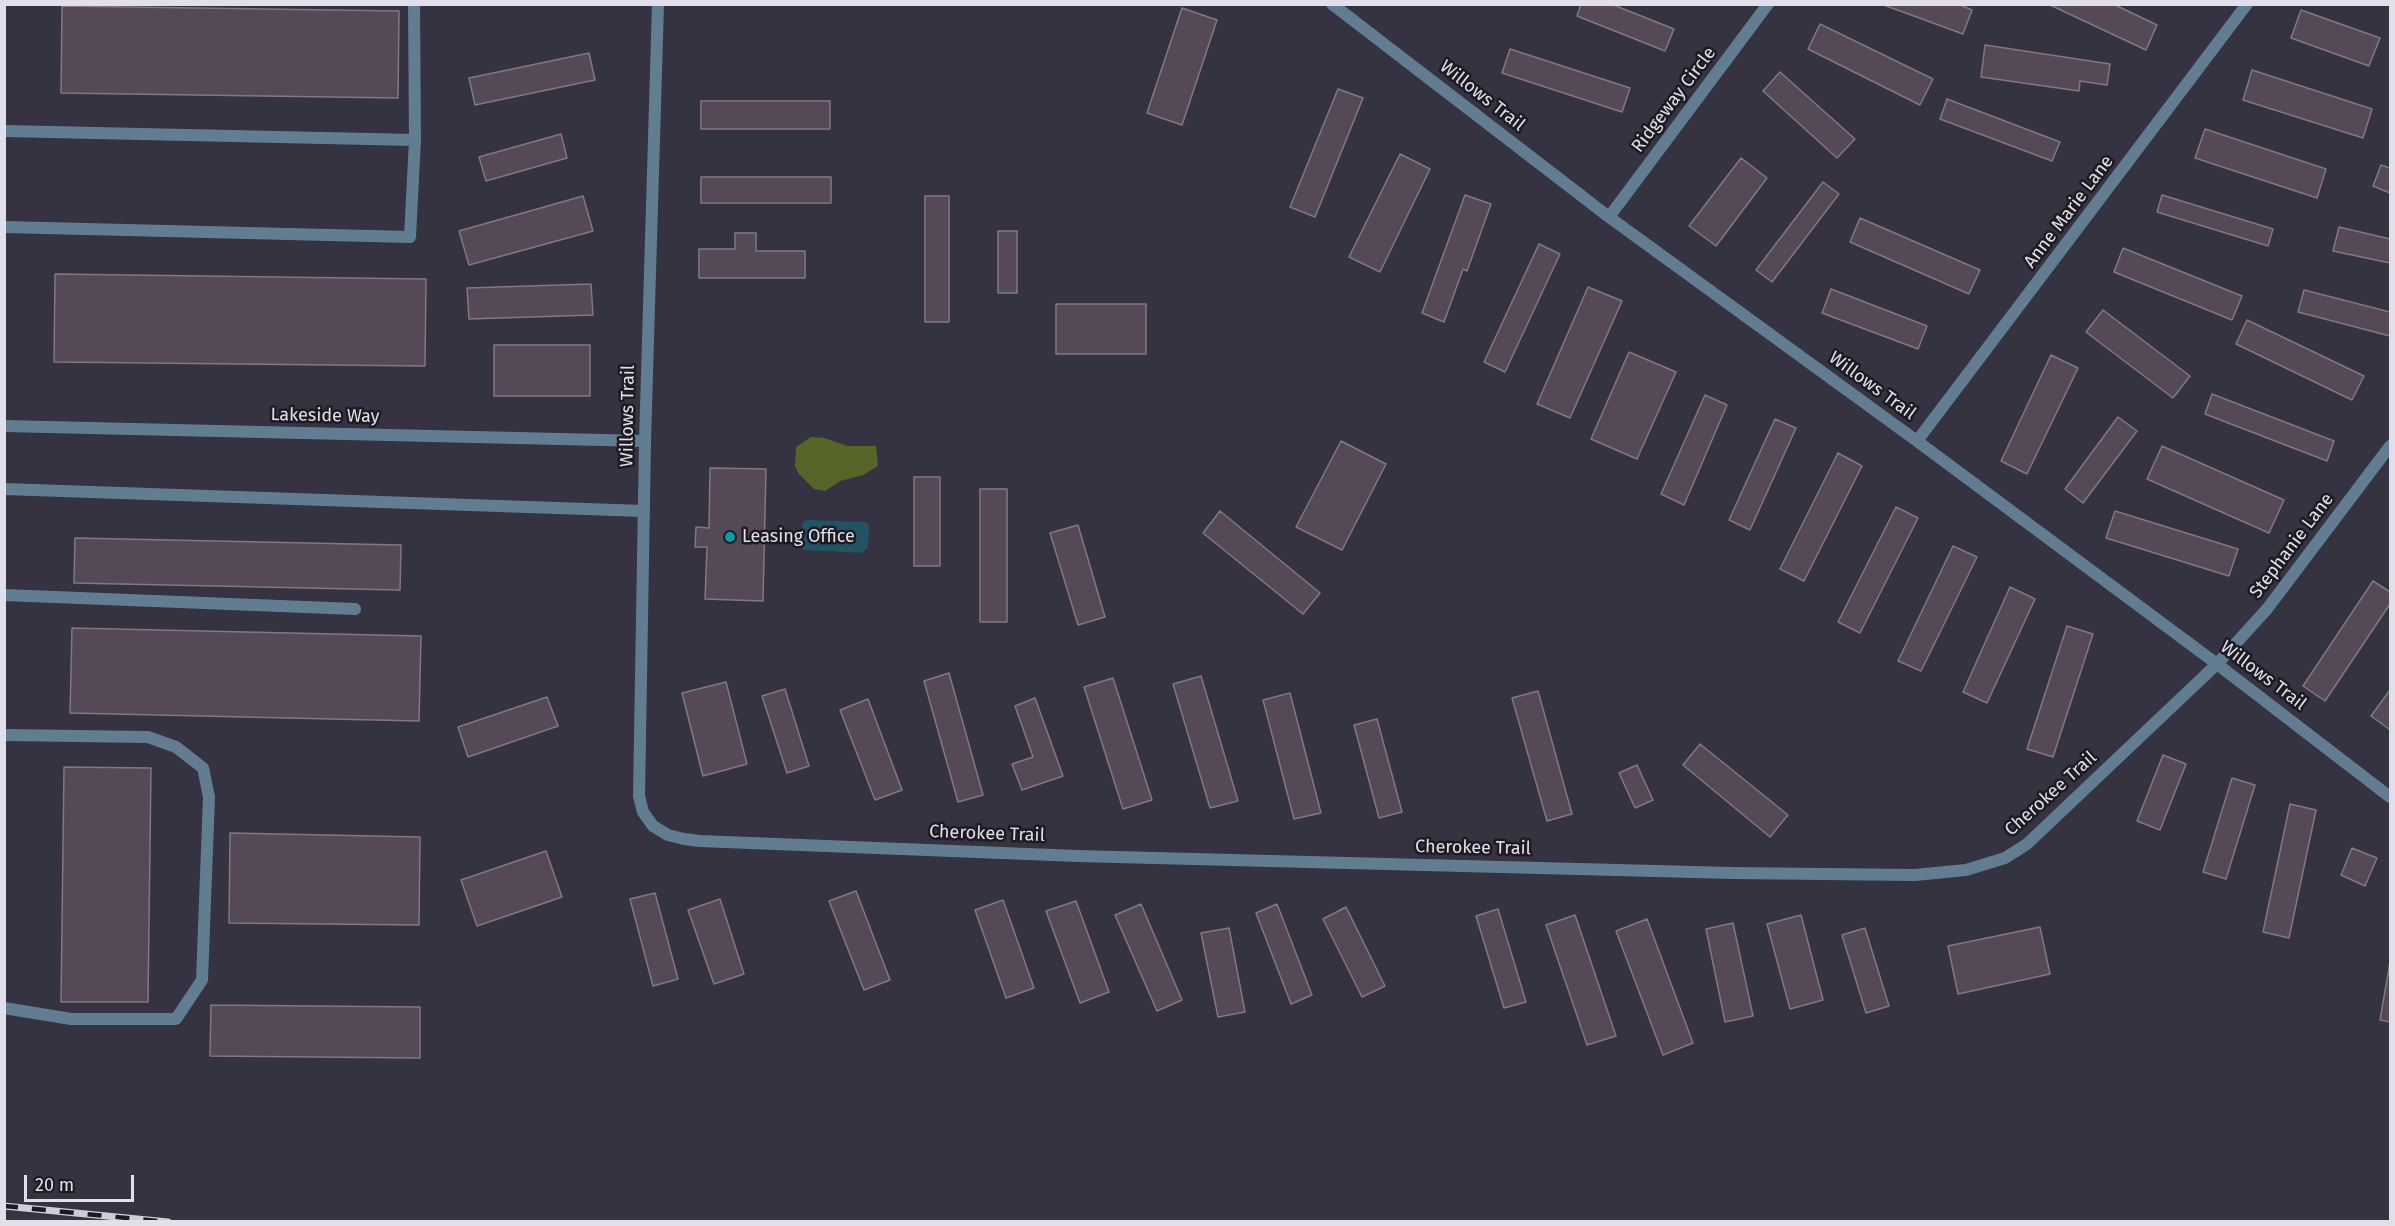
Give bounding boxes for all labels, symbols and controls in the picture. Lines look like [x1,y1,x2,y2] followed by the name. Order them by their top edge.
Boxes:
[1627,43,1721,157] street label: Ridgeway Circle
[1435,56,1529,136] street label: Willows Trail
[2020,151,2118,273] street label: Anne Marie Lane
[1824,347,1920,425] street label: Willows Trail
[616,365,640,467] street label: Willows Trail
[270,404,380,428] street label: Lakeside Way
[2245,489,2339,603] street label: Stephanie Lane
[742,526,855,548] place label: Leasing Office
[723,530,737,544] marker: Leasing Office
[2216,637,2310,715] street label: Willows Trail
[2001,747,2101,841] street label: Cherokee Trail
[929,821,1045,847] street label: Cherokee Trail
[1415,836,1531,860] street label: Cherokee Trail
[27,1163,136,1201] scale bar
[35,1174,74,1196] text: 20 m

